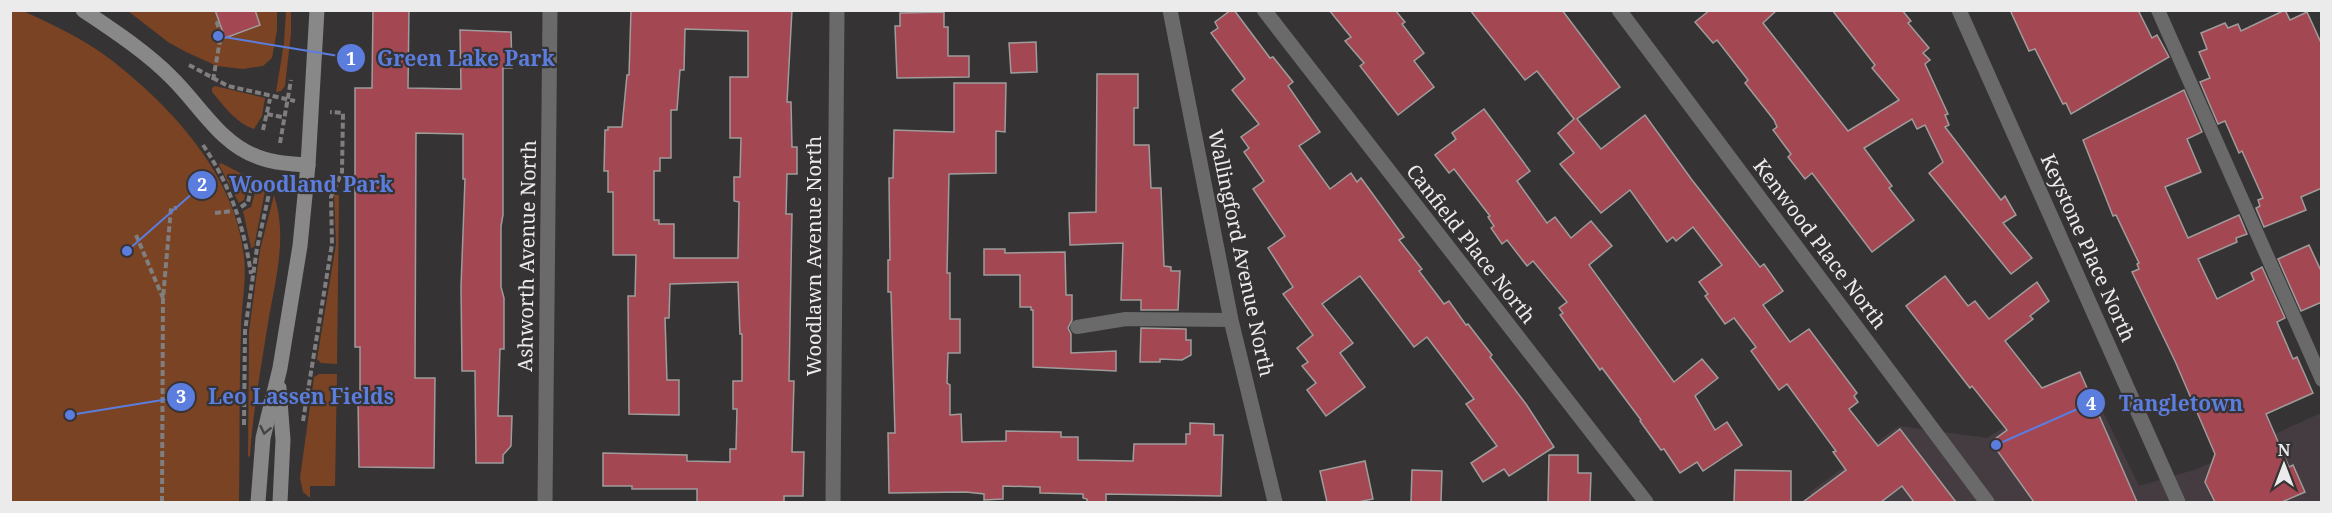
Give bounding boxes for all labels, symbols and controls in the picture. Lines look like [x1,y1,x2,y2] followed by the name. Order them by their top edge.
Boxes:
[336,39,567,78] callout: Green Lake Park
[377,44,556,72] text: Green Lake Park
[346,46,356,70] text: 1
[1202,127,1281,379] street label: Wallingford Avenue North
[800,135,827,376] street label: Woodlawn Avenue North
[511,140,542,372] street label: Ashworth Avenue North
[2035,149,2142,346] street label: Keystone Place North
[1748,153,1893,334] street label: Kenwood Place North
[1401,158,1542,329] street label: Canfield Place North
[187,166,405,205] callout: Woodland Park
[229,170,394,198] text: Woodland Park
[197,172,207,196] text: 2
[166,377,406,416] callout: Leo Lassen Fields
[208,382,394,410] text: Leo Lassen Fields
[176,384,186,408] text: 3
[2076,384,2255,423] callout: Tangletown
[2119,389,2243,417] text: Tangletown
[2086,391,2096,415] text: 4
[259,425,272,435] one-way arrow
[2254,435,2314,495] north arrow
[2278,439,2291,461] text: N

